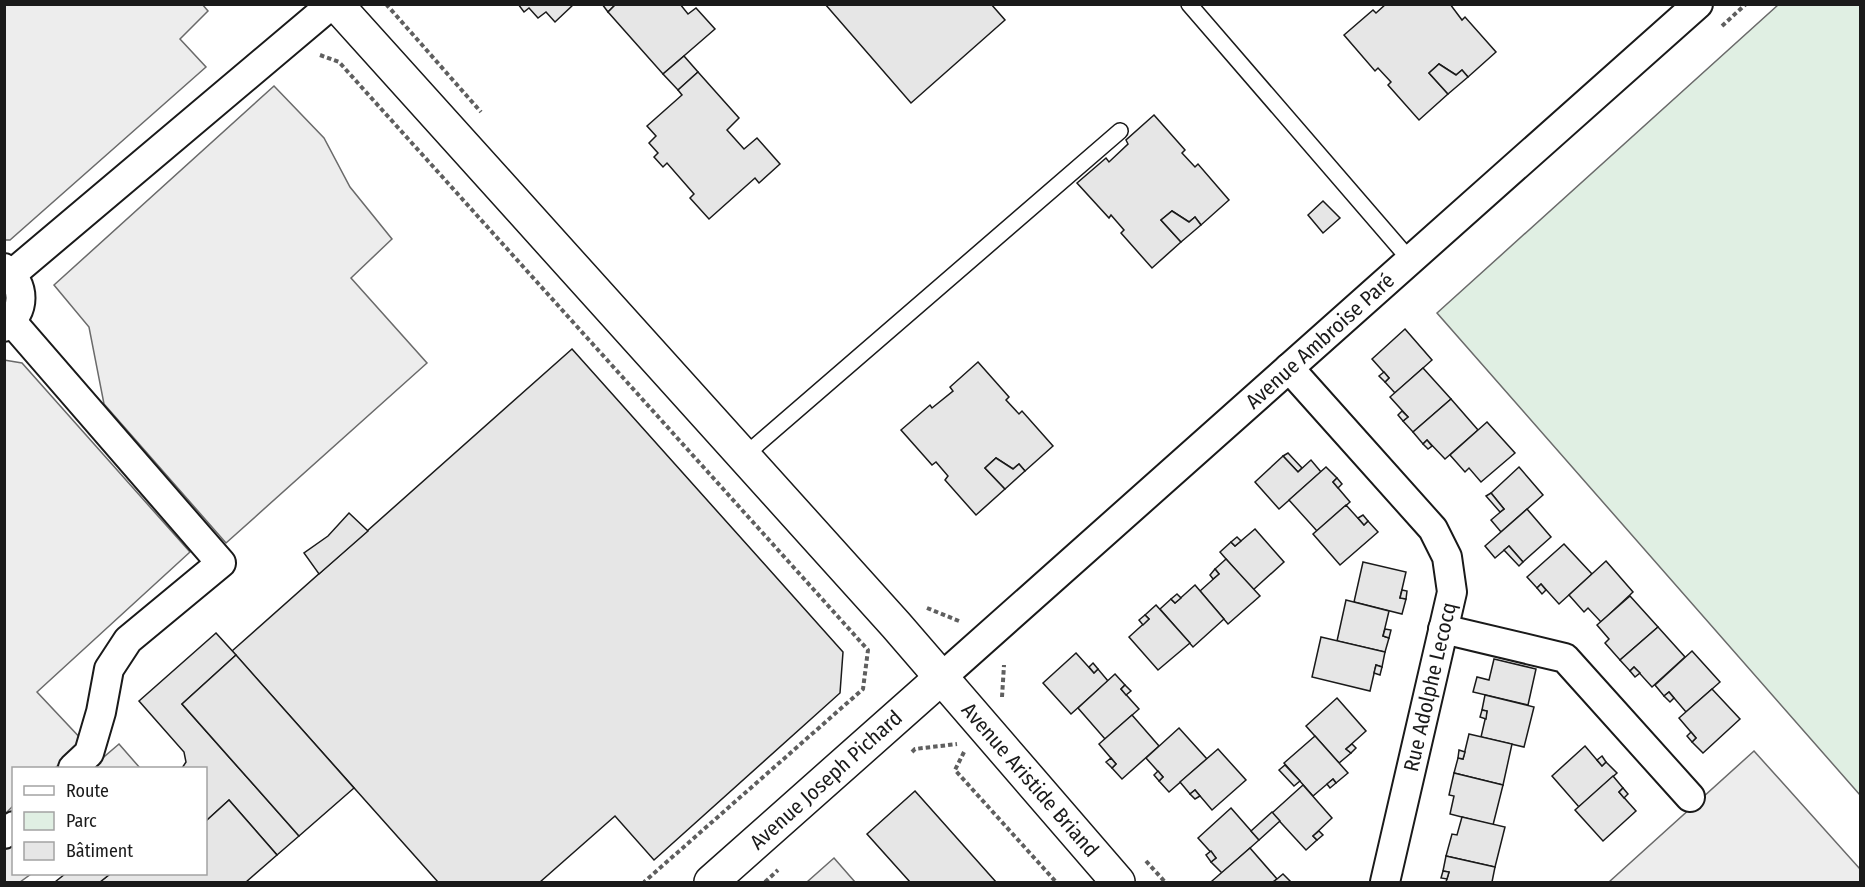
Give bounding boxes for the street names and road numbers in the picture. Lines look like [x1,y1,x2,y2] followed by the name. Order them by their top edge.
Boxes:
[1240,267,1400,415] street label: Avenue Ambroise Paré
[1398,600,1462,774] street label: Rue Adolphe Lecocq
[956,697,1104,863] street label: Avenue Aristide Briand
[744,705,908,855] street label: Avenue Joseph Pichard

